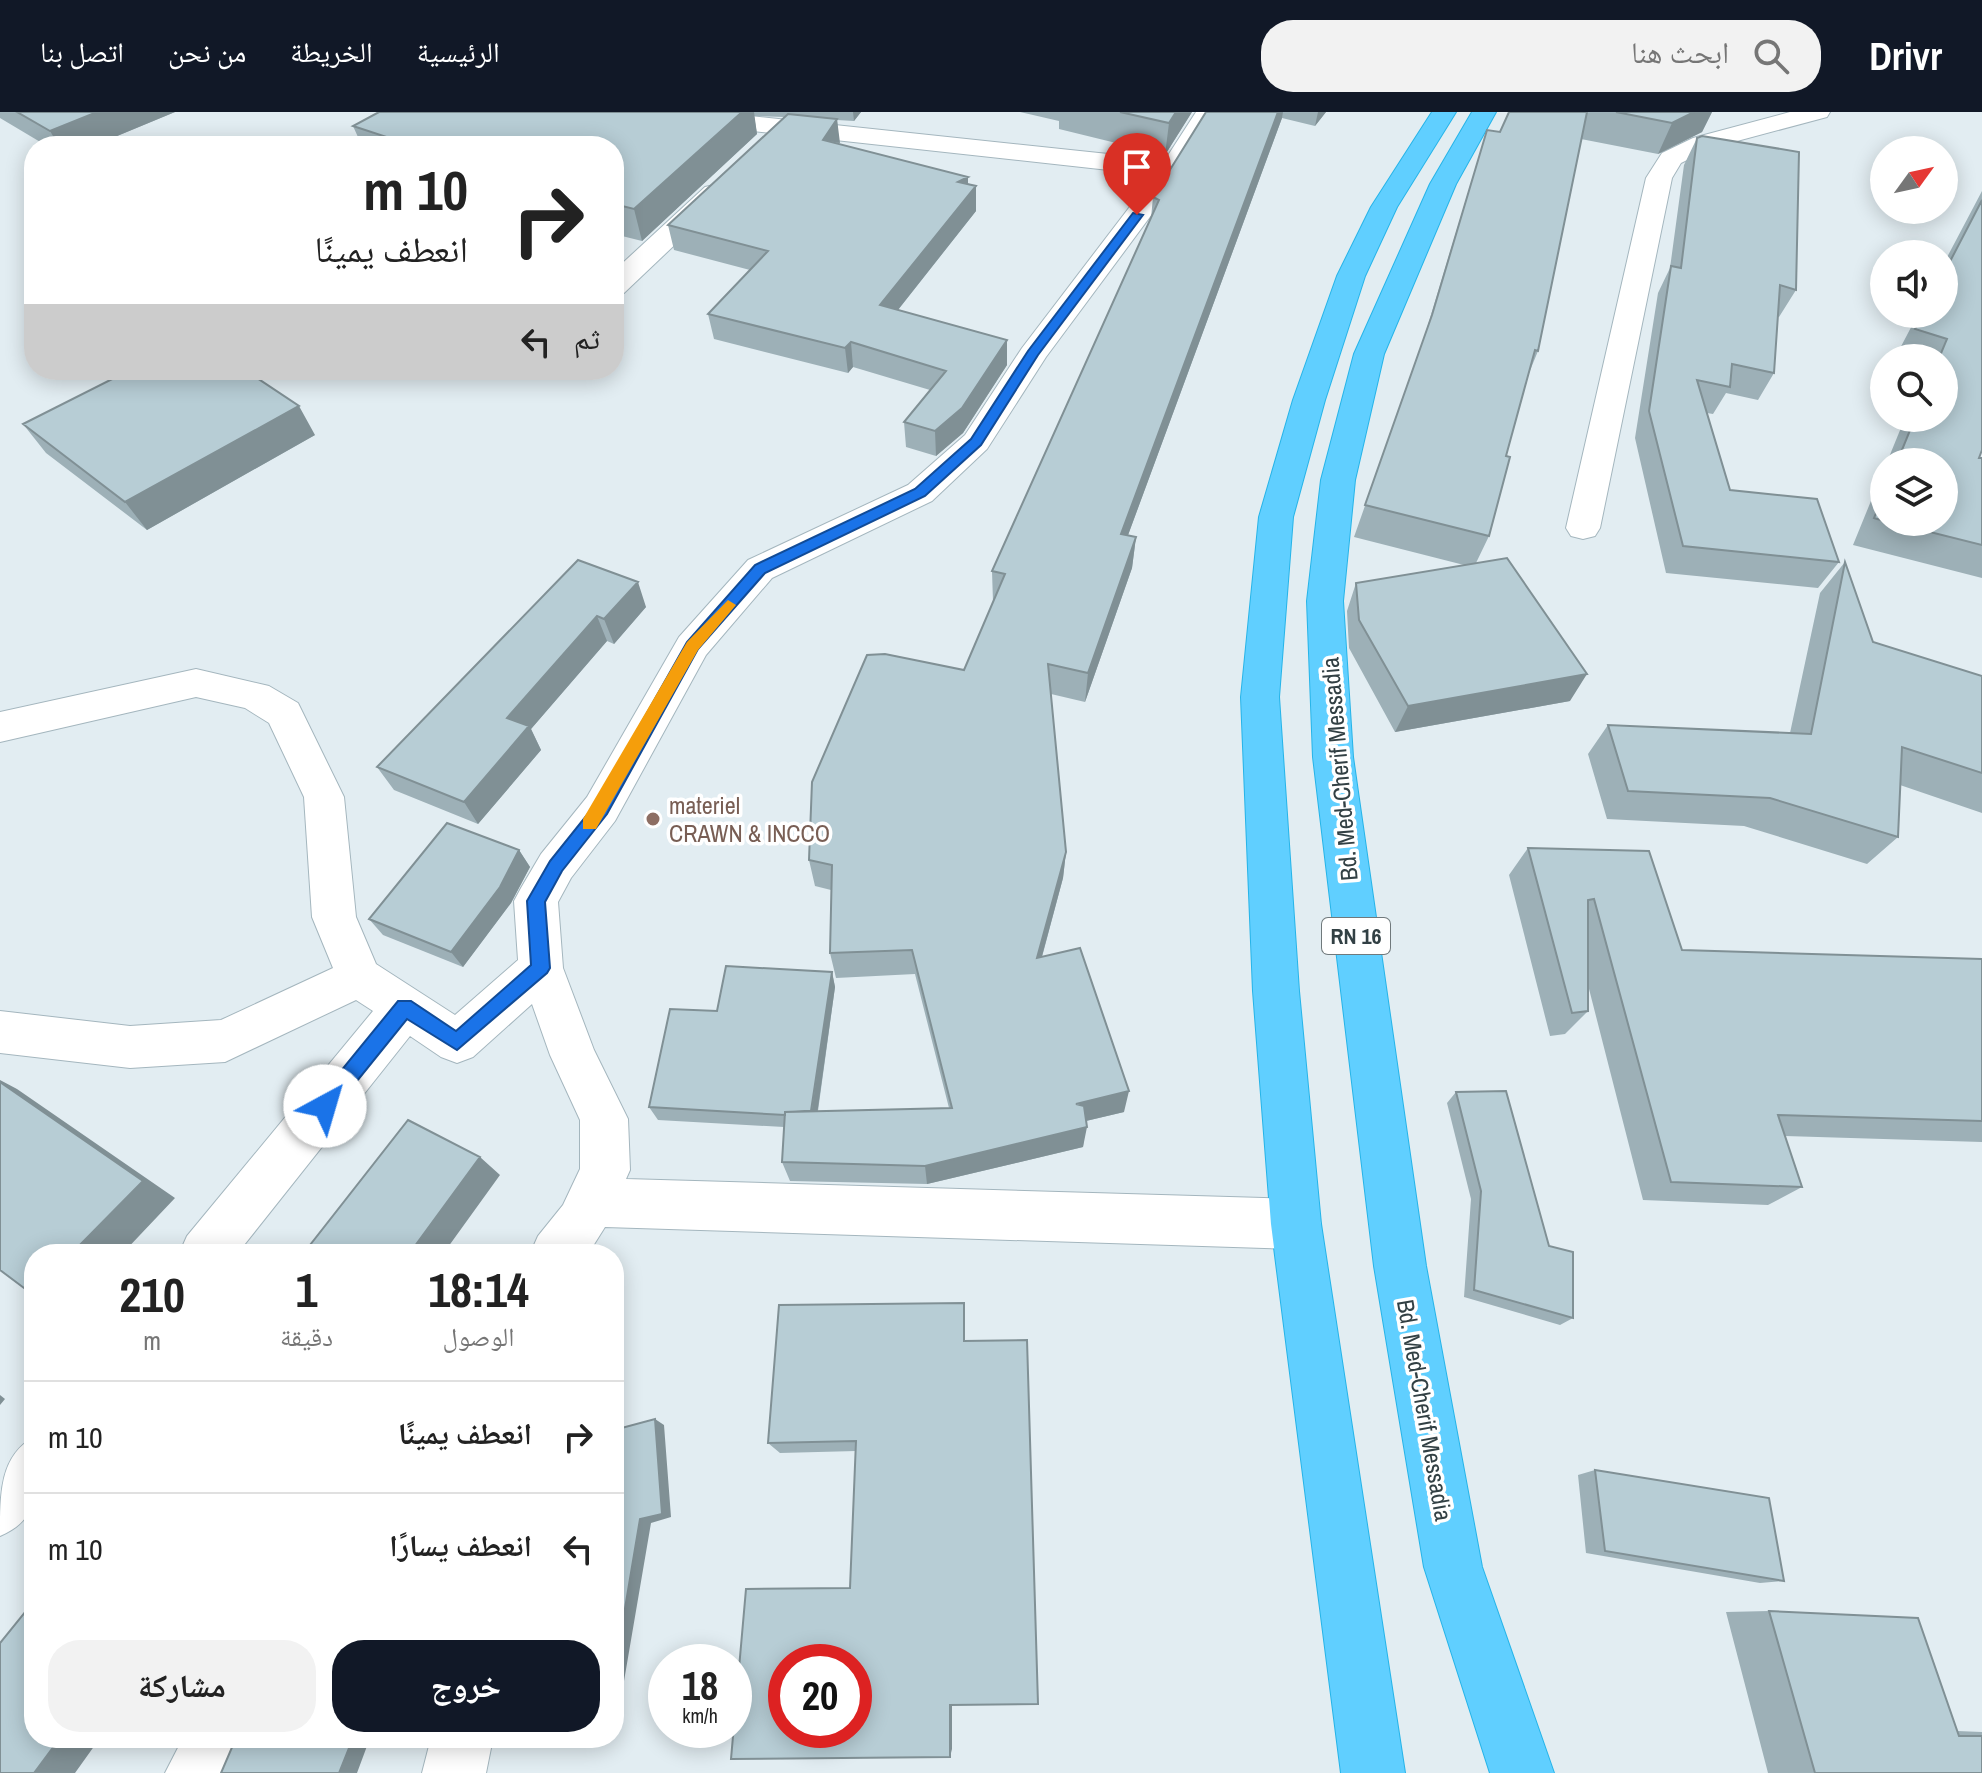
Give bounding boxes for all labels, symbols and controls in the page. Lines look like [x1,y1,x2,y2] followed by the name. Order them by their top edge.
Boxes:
[1261,20,1821,92] search box
[1869,31,1942,82] text: Drivr
[1631,32,1729,72] text: ابحث هنا
[40,33,124,71] text: اتصل بنا
[168,33,246,71] text: من نحن
[290,33,373,71] text: الخريطة
[417,33,500,71] text: الرئيسية
[1749,34,1793,78] icon: search
[1103,133,1171,215] pin
[1870,136,1958,224] north arrow
[1870,136,1958,536] map controls
[1115,145,1159,189] icon: arrive
[363,152,468,227] text: 10 m
[496,168,600,272] icon: right
[315,225,468,273] text: انعطف يمينًا
[1870,240,1958,328] button: sound
[574,318,600,358] text: ثم
[514,320,558,364] icon: left
[1870,344,1958,432] button: search
[1870,448,1958,536] button: layers
[1313,656,1365,882] street label: Bd. Med-Cherif Messadia
[669,789,830,849] place label: materiel CRAWN & INCCO
[644,810,662,828] marker: materiel CRAWN & INCCO
[1322,918,1390,954] road number: RN 16
[283,1064,367,1148] position arrow
[296,1257,317,1322] text: 1
[428,1257,529,1322] text: 18:14
[119,1262,185,1327] text: 210
[1390,1297,1460,1523] street label: Bd. Med-Cherif Messadia
[280,1319,333,1354] text: دقيقة
[442,1319,514,1354] text: الوصول
[143,1323,161,1358] text: m
[398,1413,532,1453] text: انعطف يمينًا
[556,1415,600,1459] icon: right
[48,1417,103,1457] text: 10 m
[389,1525,532,1565] text: انعطف يسارًا
[556,1527,600,1571] icon: left
[48,1529,103,1569] text: 10 m
[48,1640,316,1732] button: مشاركة
[332,1640,600,1732] button: خروج
[768,1644,872,1748] speed limit sign: 20
[682,1659,718,1712] text: 18
[682,1702,718,1729] text: km/h

